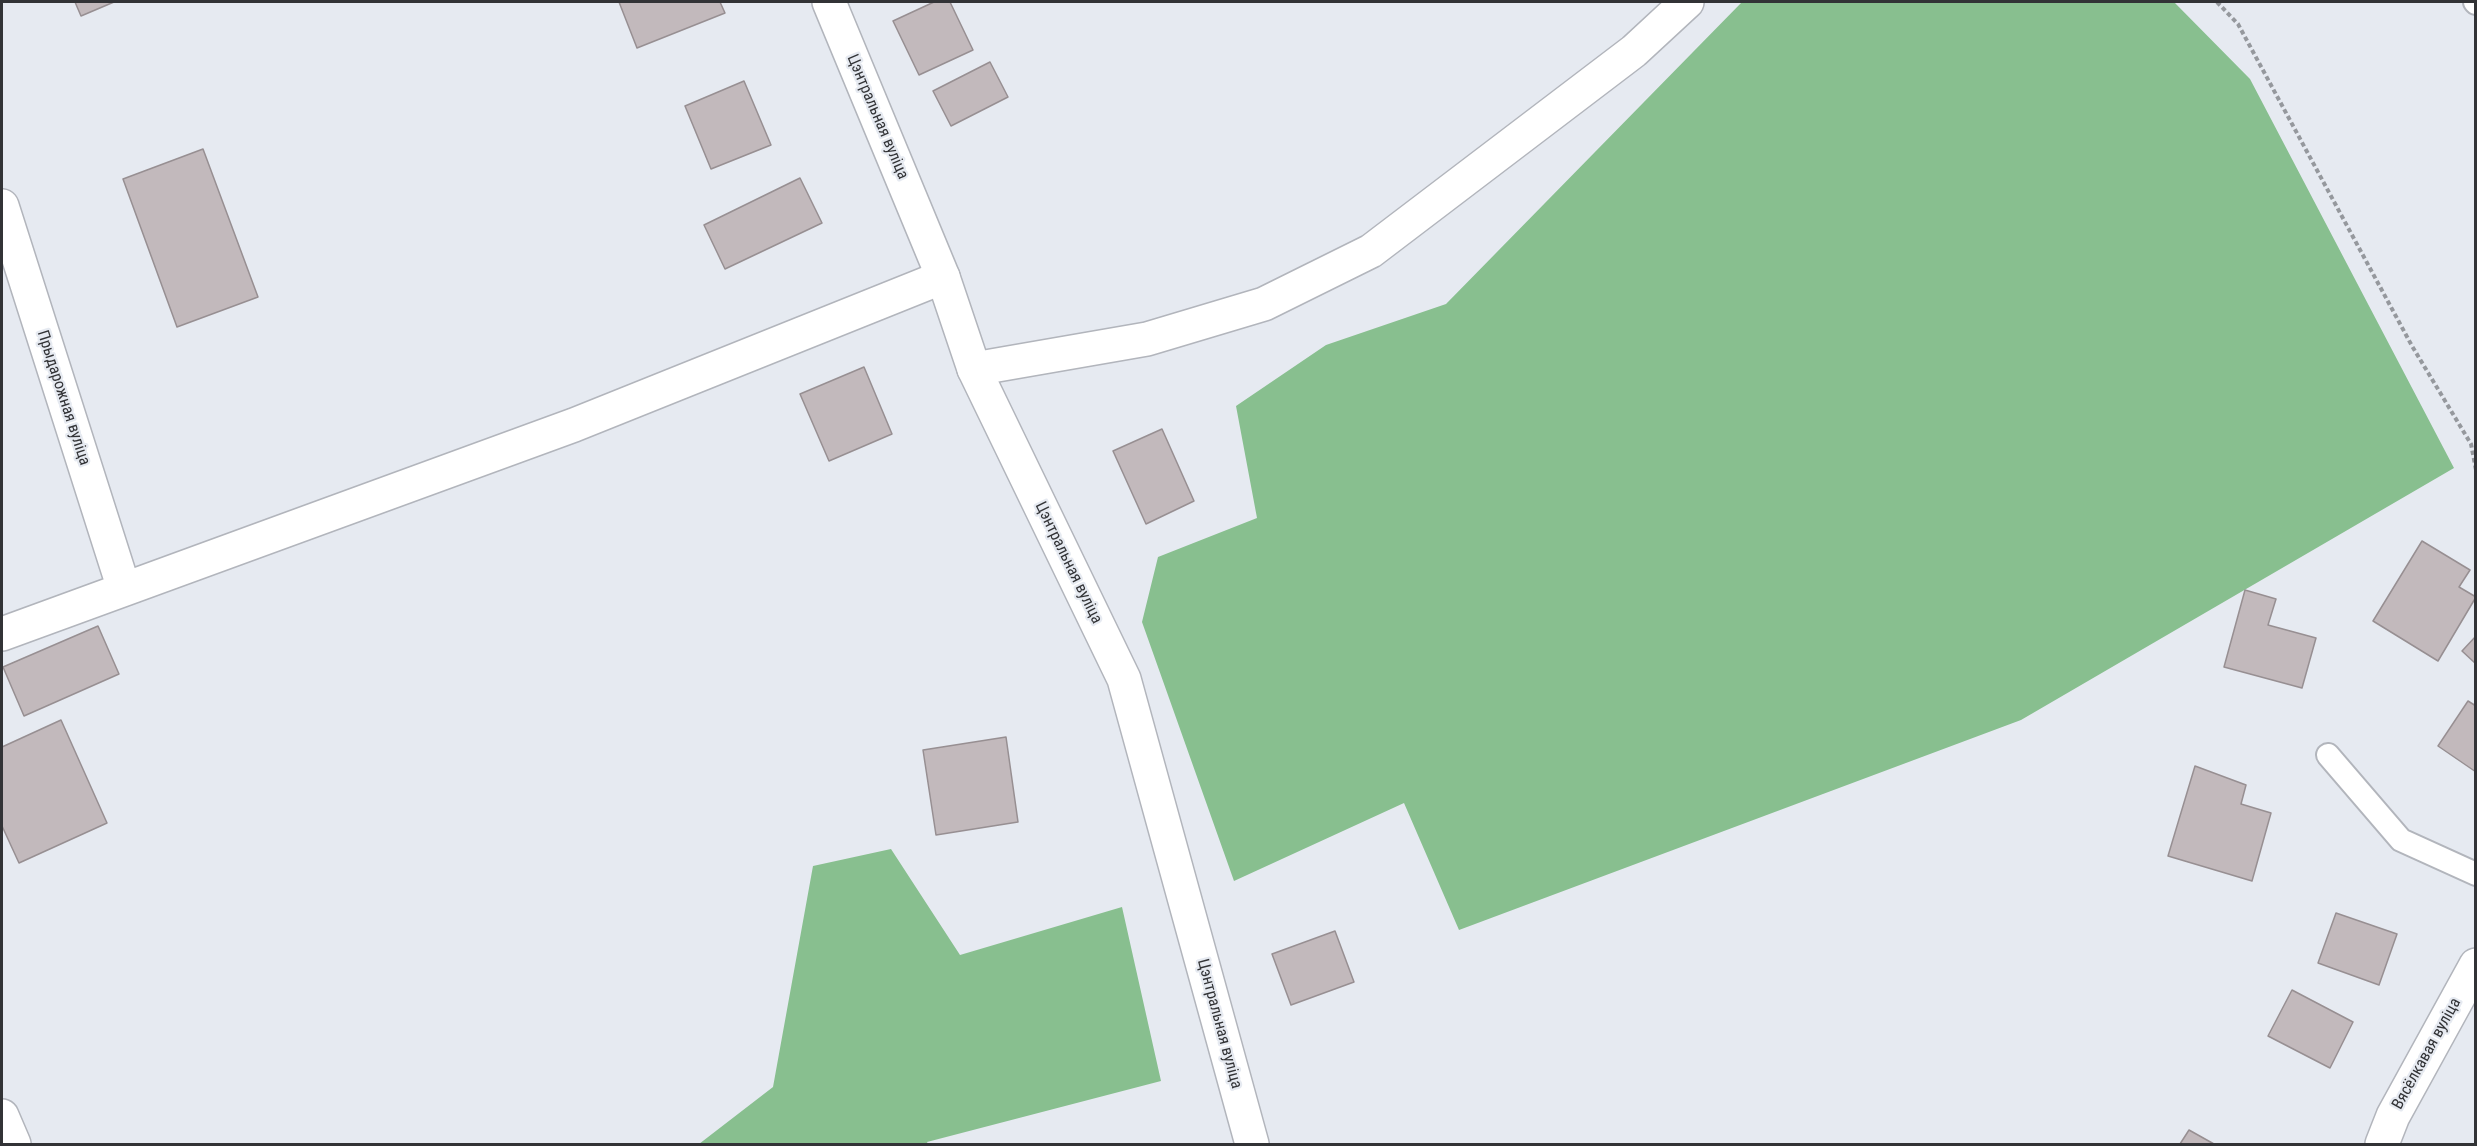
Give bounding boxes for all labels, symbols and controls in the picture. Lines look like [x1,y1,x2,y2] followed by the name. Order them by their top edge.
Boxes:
[842,52,912,182] street label: Цэнтральная вуліца
[32,328,94,468] street label: Прыдарожная вуліца
[1030,499,1106,627] street label: Цэнтральная вуліца
[1192,957,1246,1091] street label: Цэнтральная вуліца
[2389,995,2465,1113] street label: Вясёлкавая вуліца

